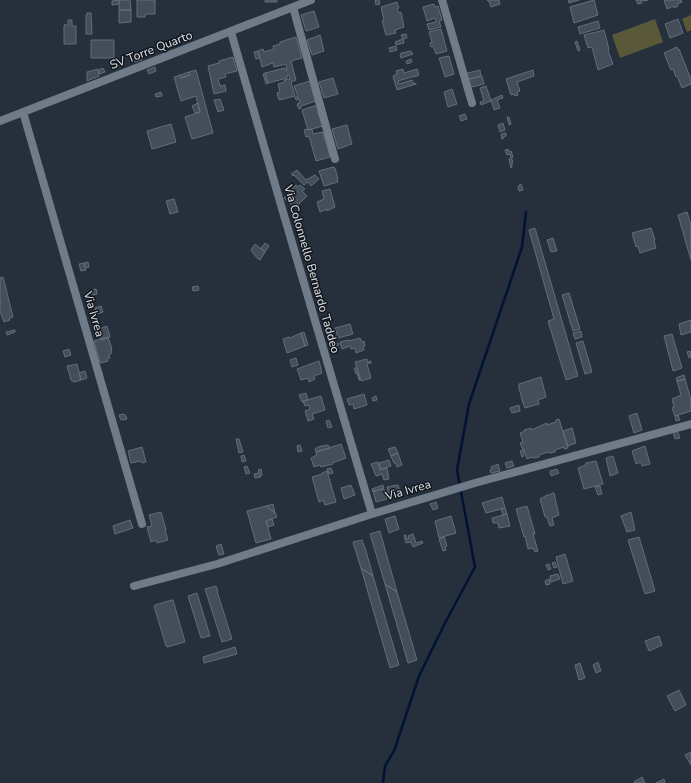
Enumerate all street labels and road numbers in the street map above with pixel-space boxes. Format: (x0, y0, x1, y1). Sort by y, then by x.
street label: SV Torre Quarto (107, 27, 195, 73)
street label: Via Colonnello Bernardo Taddeo (280, 182, 344, 355)
street label: Via Ivrea (80, 288, 108, 339)
street label: Via Ivrea (382, 476, 433, 504)

